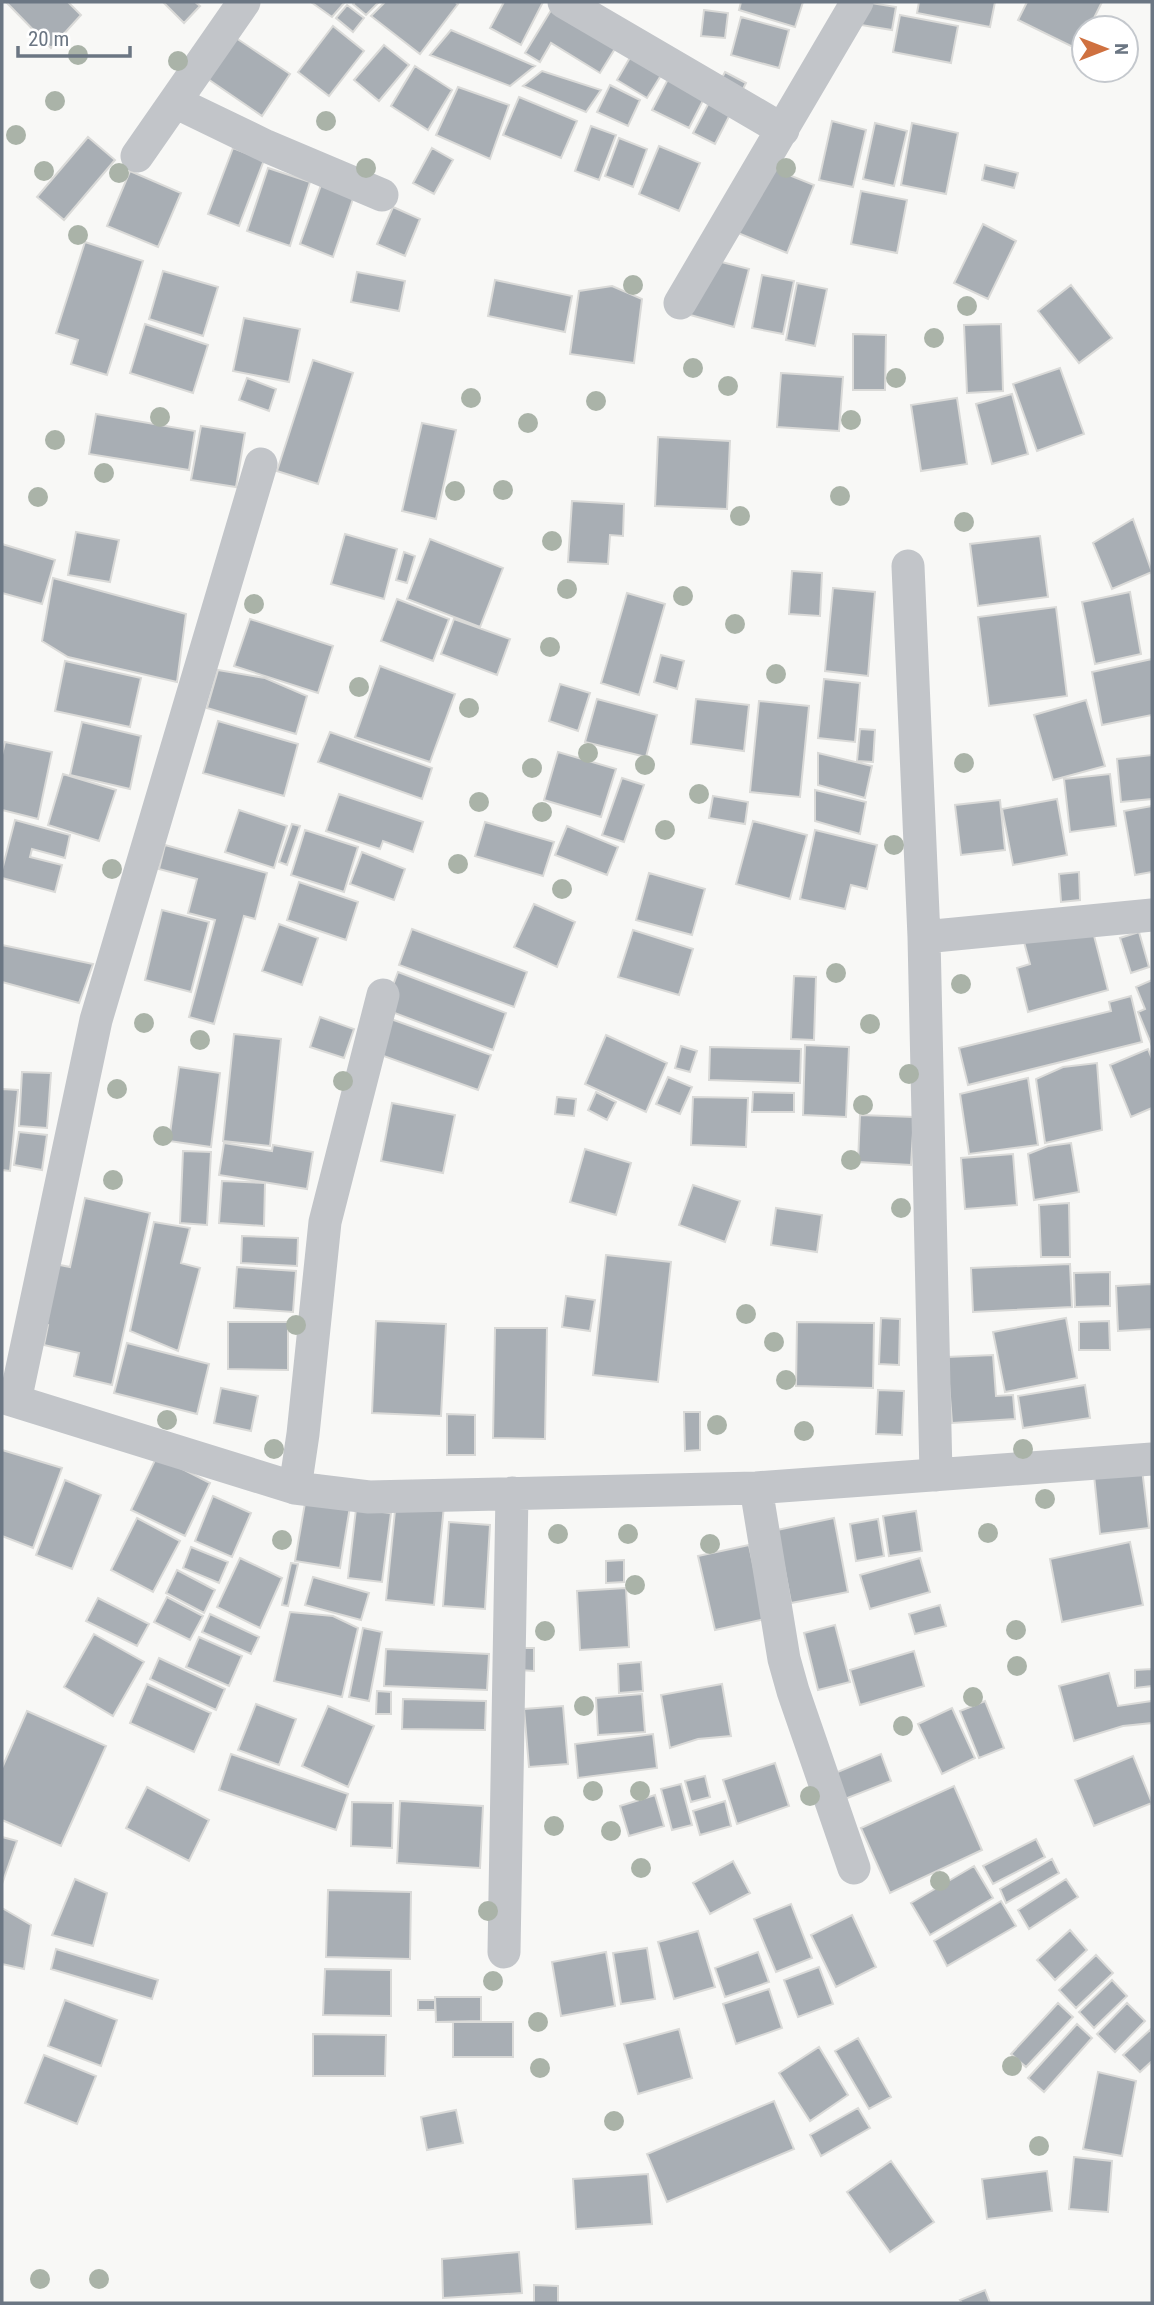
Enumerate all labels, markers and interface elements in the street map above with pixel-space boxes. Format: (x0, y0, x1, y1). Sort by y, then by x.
scale bar (18, 14, 130, 58)
north arrow (1070, 14, 1140, 84)
text: 20 m (28, 27, 69, 51)
text: N (1110, 43, 1133, 55)

